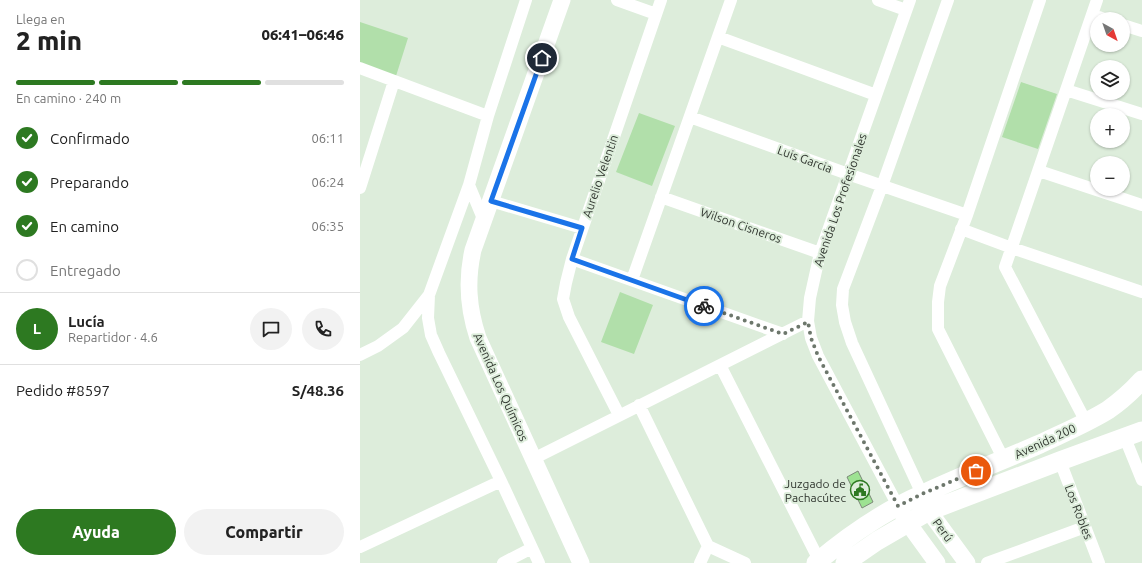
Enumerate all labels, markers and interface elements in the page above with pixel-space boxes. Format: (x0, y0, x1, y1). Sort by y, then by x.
text: Llega en (16, 12, 65, 26)
north arrow (1090, 12, 1130, 52)
map controls (1090, 12, 1130, 196)
text: 2 min (16, 26, 82, 55)
text: 06:41–06:46 (261, 26, 344, 43)
pin (525, 41, 559, 75)
icon: home (531, 47, 553, 69)
button: layers (1090, 60, 1130, 100)
text: En camino · 240 m (16, 91, 121, 105)
button: + (1090, 108, 1130, 148)
icon: check (16, 127, 38, 149)
text: Confirmado (50, 130, 130, 147)
text: 06:11 (311, 131, 344, 145)
street label: Avenida Los Profesionales (811, 132, 869, 268)
street label: Aurelio Velentin (580, 133, 620, 219)
street label: Luis Garcia (776, 143, 834, 175)
button: − (1090, 156, 1130, 196)
icon: check (16, 171, 38, 193)
text: Preparando (50, 174, 129, 191)
text: 06:24 (311, 175, 344, 189)
street label: Wilson Cisneros (699, 205, 783, 245)
icon: check (16, 215, 38, 237)
text: En camino (50, 218, 119, 235)
text: 06:35 (311, 219, 344, 233)
text: Entregado (50, 262, 121, 279)
courier (684, 286, 724, 326)
icon: bike (693, 295, 715, 317)
button: chat (250, 308, 292, 350)
button: phone (302, 308, 344, 350)
text: Lucía (68, 313, 105, 330)
text: L (33, 320, 41, 337)
text: Repartidor · 4.6 (68, 330, 158, 344)
street label: Avenida Los Químicos (471, 331, 531, 443)
text: Pedido #8597 (16, 382, 110, 399)
text: S/48.36 (292, 382, 344, 399)
street label: Avenida 200 (1012, 421, 1078, 461)
pin (959, 454, 993, 488)
icon: bag (965, 460, 987, 482)
place label: Juzgado de Pachacútec (784, 477, 846, 504)
public building icon: Juzgado de Pachacútec (849, 479, 871, 501)
street label: Los Robles (1063, 483, 1095, 541)
button: Ayuda (16, 509, 176, 555)
button: Compartir (184, 509, 344, 555)
street label: Perú (930, 516, 956, 544)

